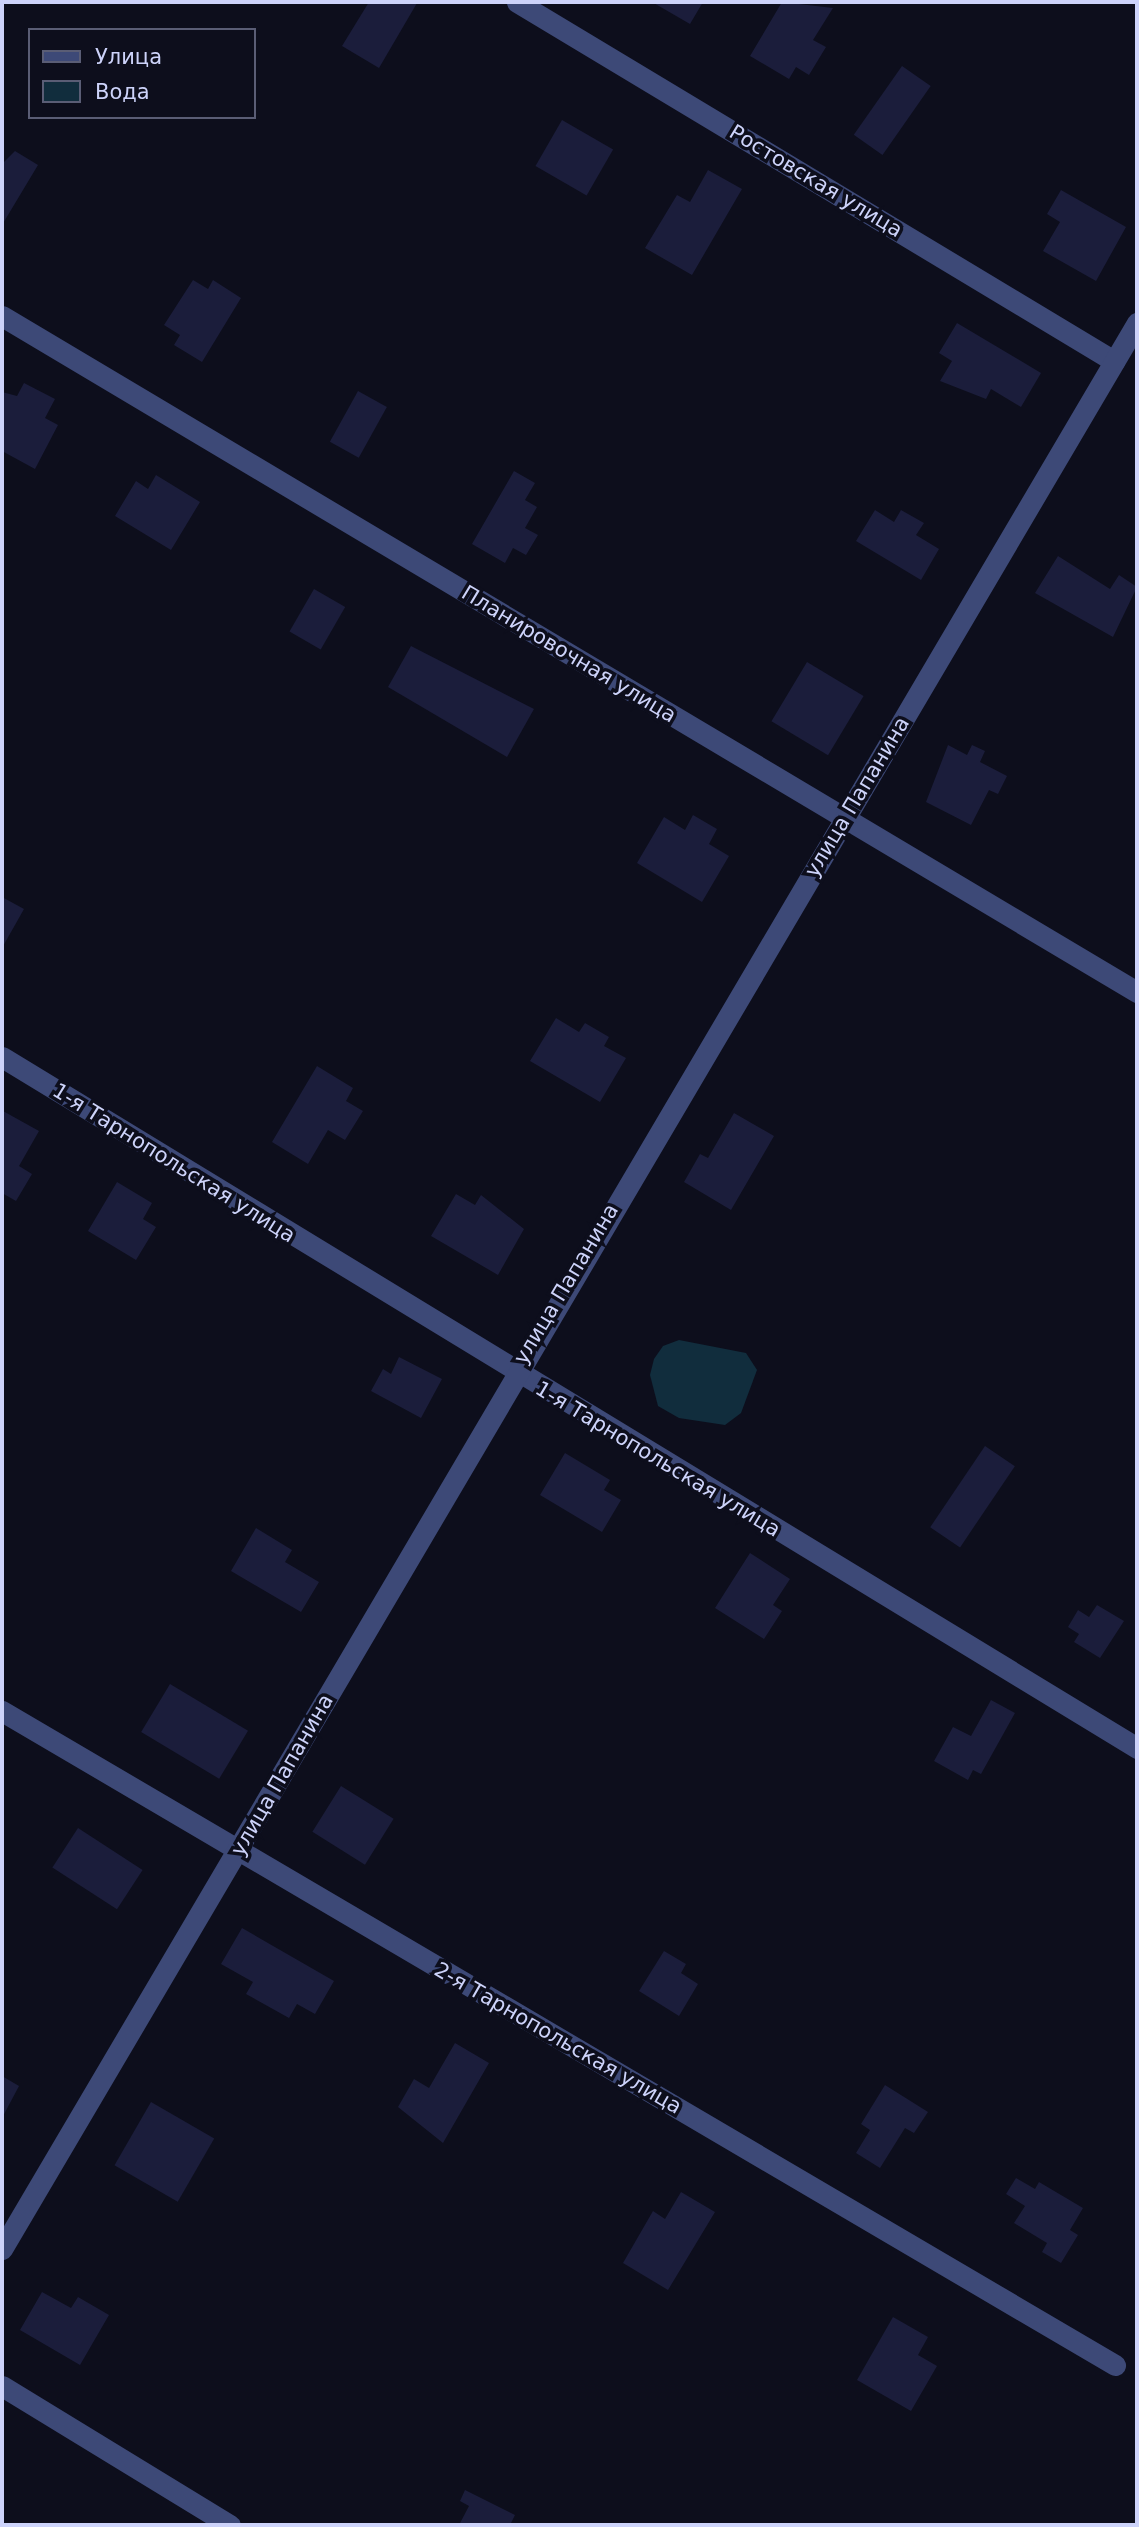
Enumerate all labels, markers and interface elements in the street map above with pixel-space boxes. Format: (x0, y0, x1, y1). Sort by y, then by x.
legend (28, 28, 256, 119)
text: Улица (95, 45, 162, 69)
text: Вода (95, 80, 150, 104)
street label: Ростовская улица (725, 119, 907, 243)
street label: Планировочная улица (457, 580, 681, 728)
street label: улица Папанина (799, 712, 915, 882)
street label: 1-я Тарнопольская улица (48, 1078, 300, 1248)
street label: улица Папанина (508, 1199, 624, 1369)
street label: 1-я Тарнопольская улица (531, 1376, 785, 1542)
street label: улица Папанина (225, 1690, 339, 1860)
street label: 2-я Тарнопольская улица (430, 1957, 686, 2119)

